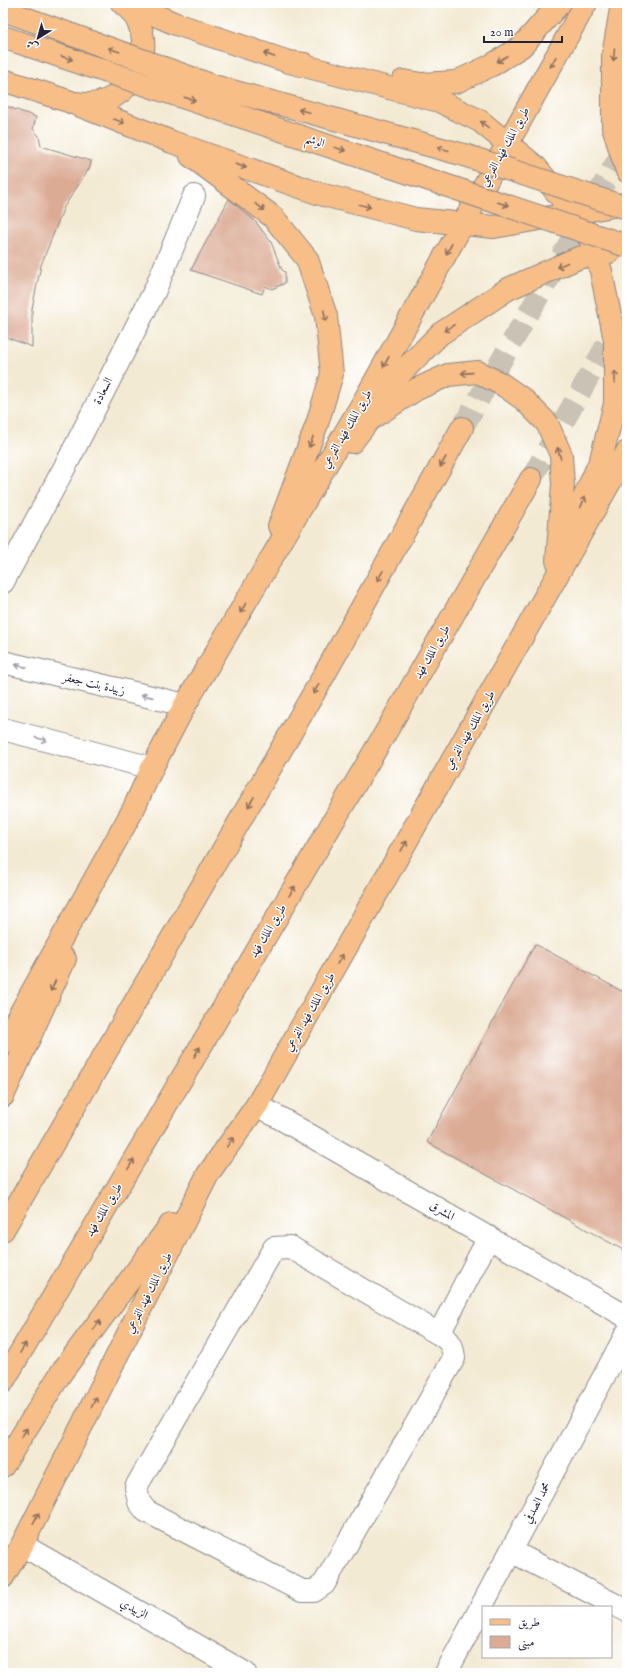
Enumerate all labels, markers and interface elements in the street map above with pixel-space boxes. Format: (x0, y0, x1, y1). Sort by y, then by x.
north arrow (18, 18, 58, 58)
scale bar (484, 18, 562, 44)
text: 20 m (490, 25, 513, 40)
text: ش (24, 36, 41, 54)
one-way arrow (108, 46, 120, 54)
one-way arrow (610, 48, 617, 61)
one-way arrow (263, 51, 276, 58)
one-way arrow (60, 55, 73, 62)
one-way arrow (496, 55, 508, 63)
one-way arrow (549, 55, 556, 67)
one-way arrow (183, 96, 196, 103)
street label: طريق الملك فهد الفرعي (477, 104, 535, 190)
one-way arrow (298, 107, 311, 114)
one-way arrow (112, 118, 124, 126)
one-way arrow (479, 120, 490, 129)
street label: الوشم (302, 131, 327, 155)
one-way arrow (437, 145, 450, 152)
one-way arrow (333, 146, 346, 153)
one-way arrow (234, 163, 246, 171)
one-way arrow (496, 200, 508, 208)
one-way arrow (358, 202, 371, 210)
one-way arrow (254, 203, 265, 211)
one-way arrow (444, 242, 452, 254)
one-way arrow (557, 262, 569, 269)
one-way arrow (321, 309, 329, 322)
one-way arrow (444, 324, 455, 332)
one-way arrow (381, 356, 389, 368)
one-way arrow (461, 370, 474, 377)
one-way arrow (611, 371, 619, 384)
street label: السعادة (90, 375, 116, 407)
street label: طريق الملك فهد الفرعي (318, 387, 378, 472)
one-way arrow (306, 435, 314, 447)
one-way arrow (555, 447, 562, 460)
one-way arrow (438, 456, 446, 468)
one-way arrow (580, 496, 587, 508)
one-way arrow (375, 570, 383, 582)
one-way arrow (238, 601, 246, 613)
street label: طريق الملك فهد (410, 622, 454, 682)
one-way arrow (15, 662, 28, 669)
street label: زبيدة بنت جعفر (60, 669, 127, 698)
one-way arrow (312, 683, 320, 695)
street label: طريق الملك فهد الفرعي (441, 688, 501, 773)
one-way arrow (141, 692, 154, 700)
one-way arrow (34, 736, 47, 743)
one-way arrow (246, 796, 254, 808)
one-way arrow (401, 840, 408, 852)
one-way arrow (288, 885, 296, 897)
street label: طريق الملك فهد (246, 901, 290, 961)
one-way arrow (336, 953, 344, 965)
street label: طريق الملك فهد الفرعي (281, 970, 341, 1055)
one-way arrow (49, 980, 56, 992)
one-way arrow (194, 1046, 202, 1058)
one-way arrow (226, 1137, 234, 1148)
one-way arrow (128, 1158, 136, 1170)
street label: طريق الملك فهد (82, 1180, 126, 1240)
street label: المشرق (427, 1198, 457, 1224)
street label: طريق الملك فهد الفرعي (122, 1250, 178, 1337)
one-way arrow (93, 1320, 101, 1331)
one-way arrow (19, 1342, 27, 1354)
one-way arrow (91, 1396, 98, 1408)
one-way arrow (20, 1428, 28, 1439)
street label: محمد الصدفي (520, 1480, 556, 1527)
one-way arrow (32, 1513, 40, 1525)
street label: الزبيدي (116, 1595, 151, 1625)
legend (482, 1606, 612, 1658)
text: طريق (518, 1615, 540, 1630)
text: مبنى (518, 1635, 534, 1651)

